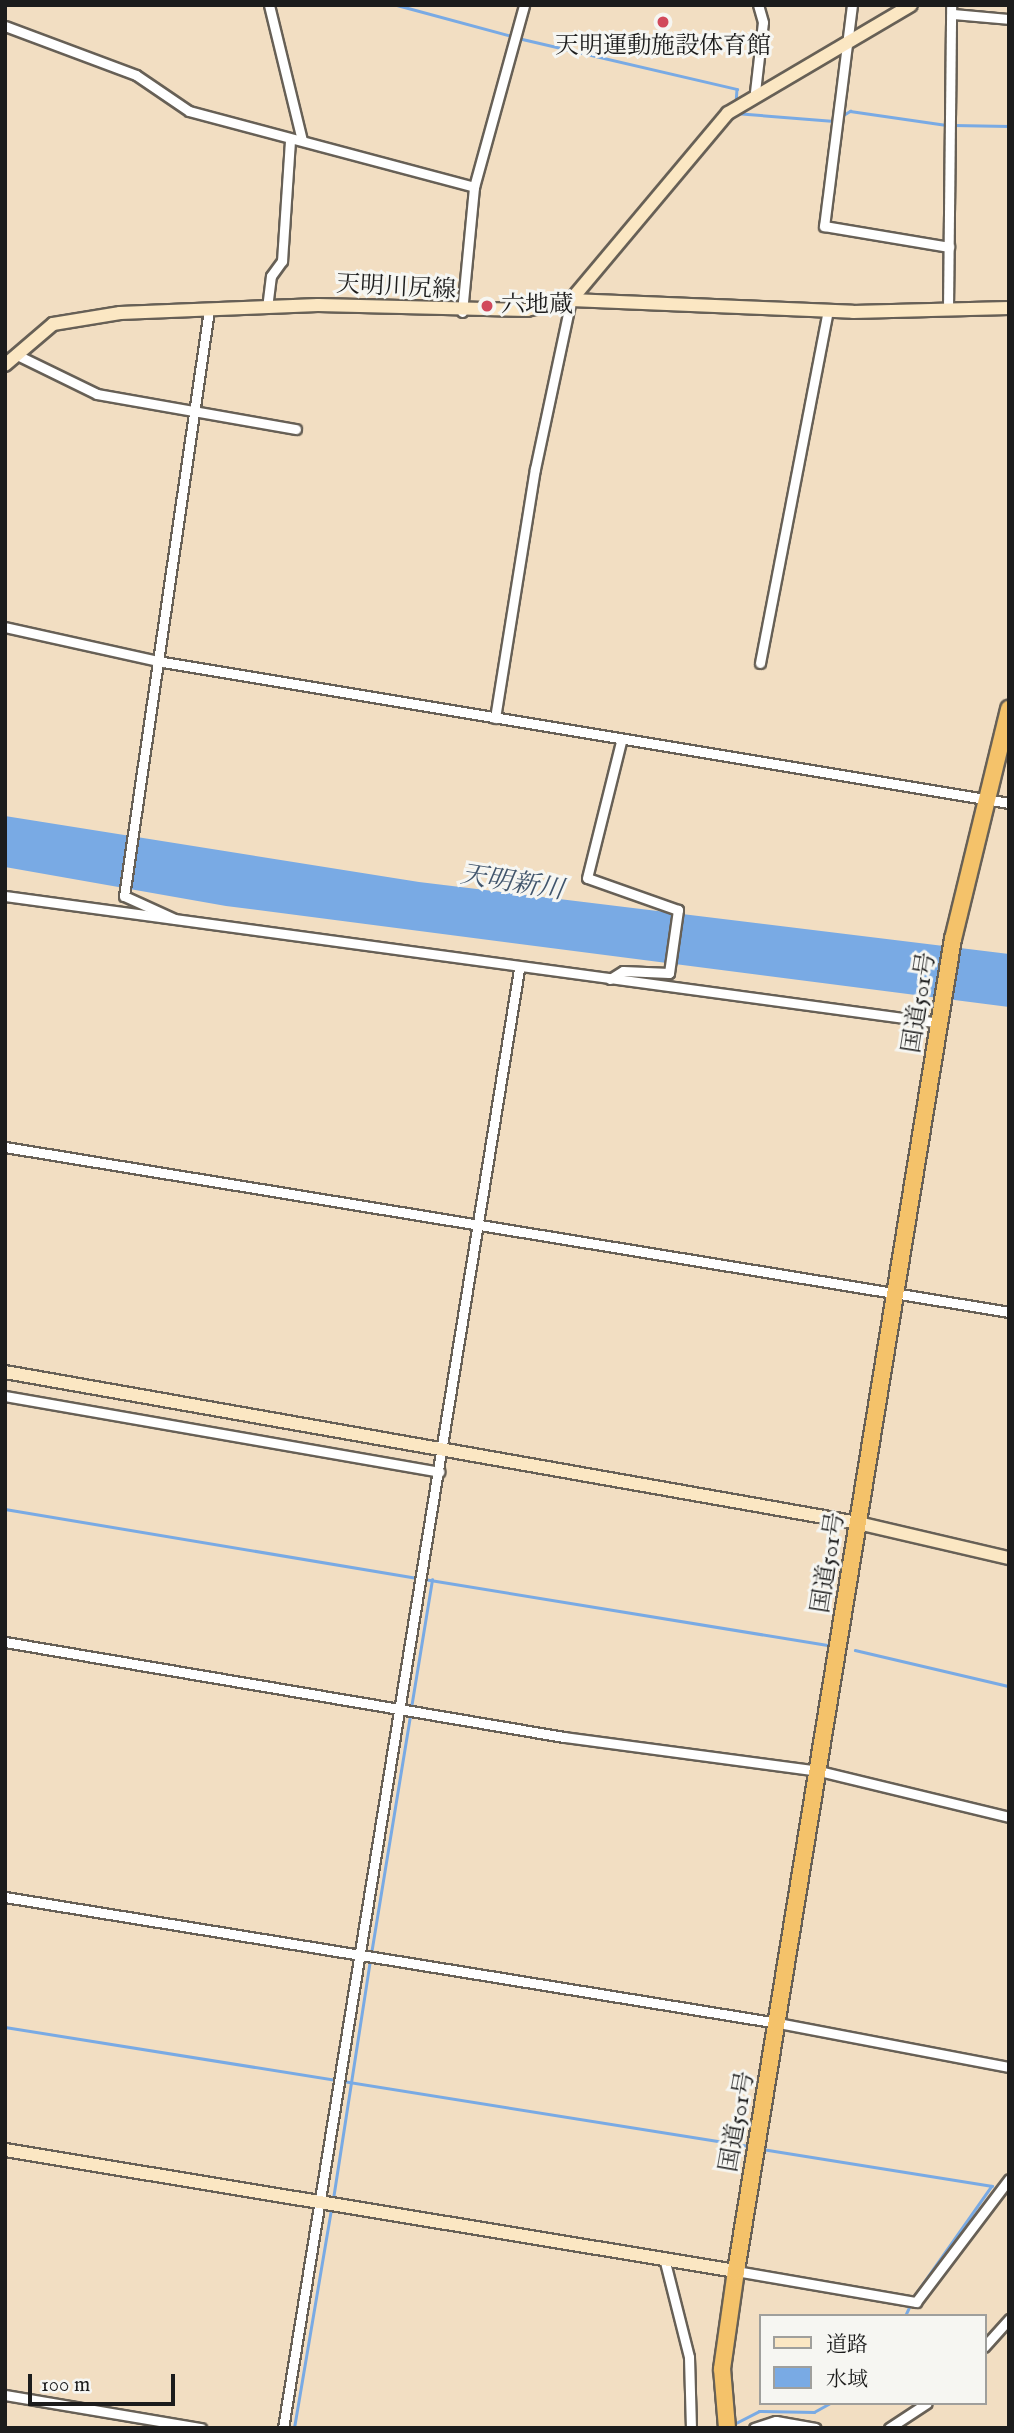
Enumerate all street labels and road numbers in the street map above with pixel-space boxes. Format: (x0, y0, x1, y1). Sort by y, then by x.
street label: 天明川尻線 (335, 270, 457, 306)
street label: 国道501号 (898, 951, 942, 1055)
street label: 国道501号 (807, 1511, 851, 1615)
street label: 国道501号 (715, 2070, 761, 2174)

